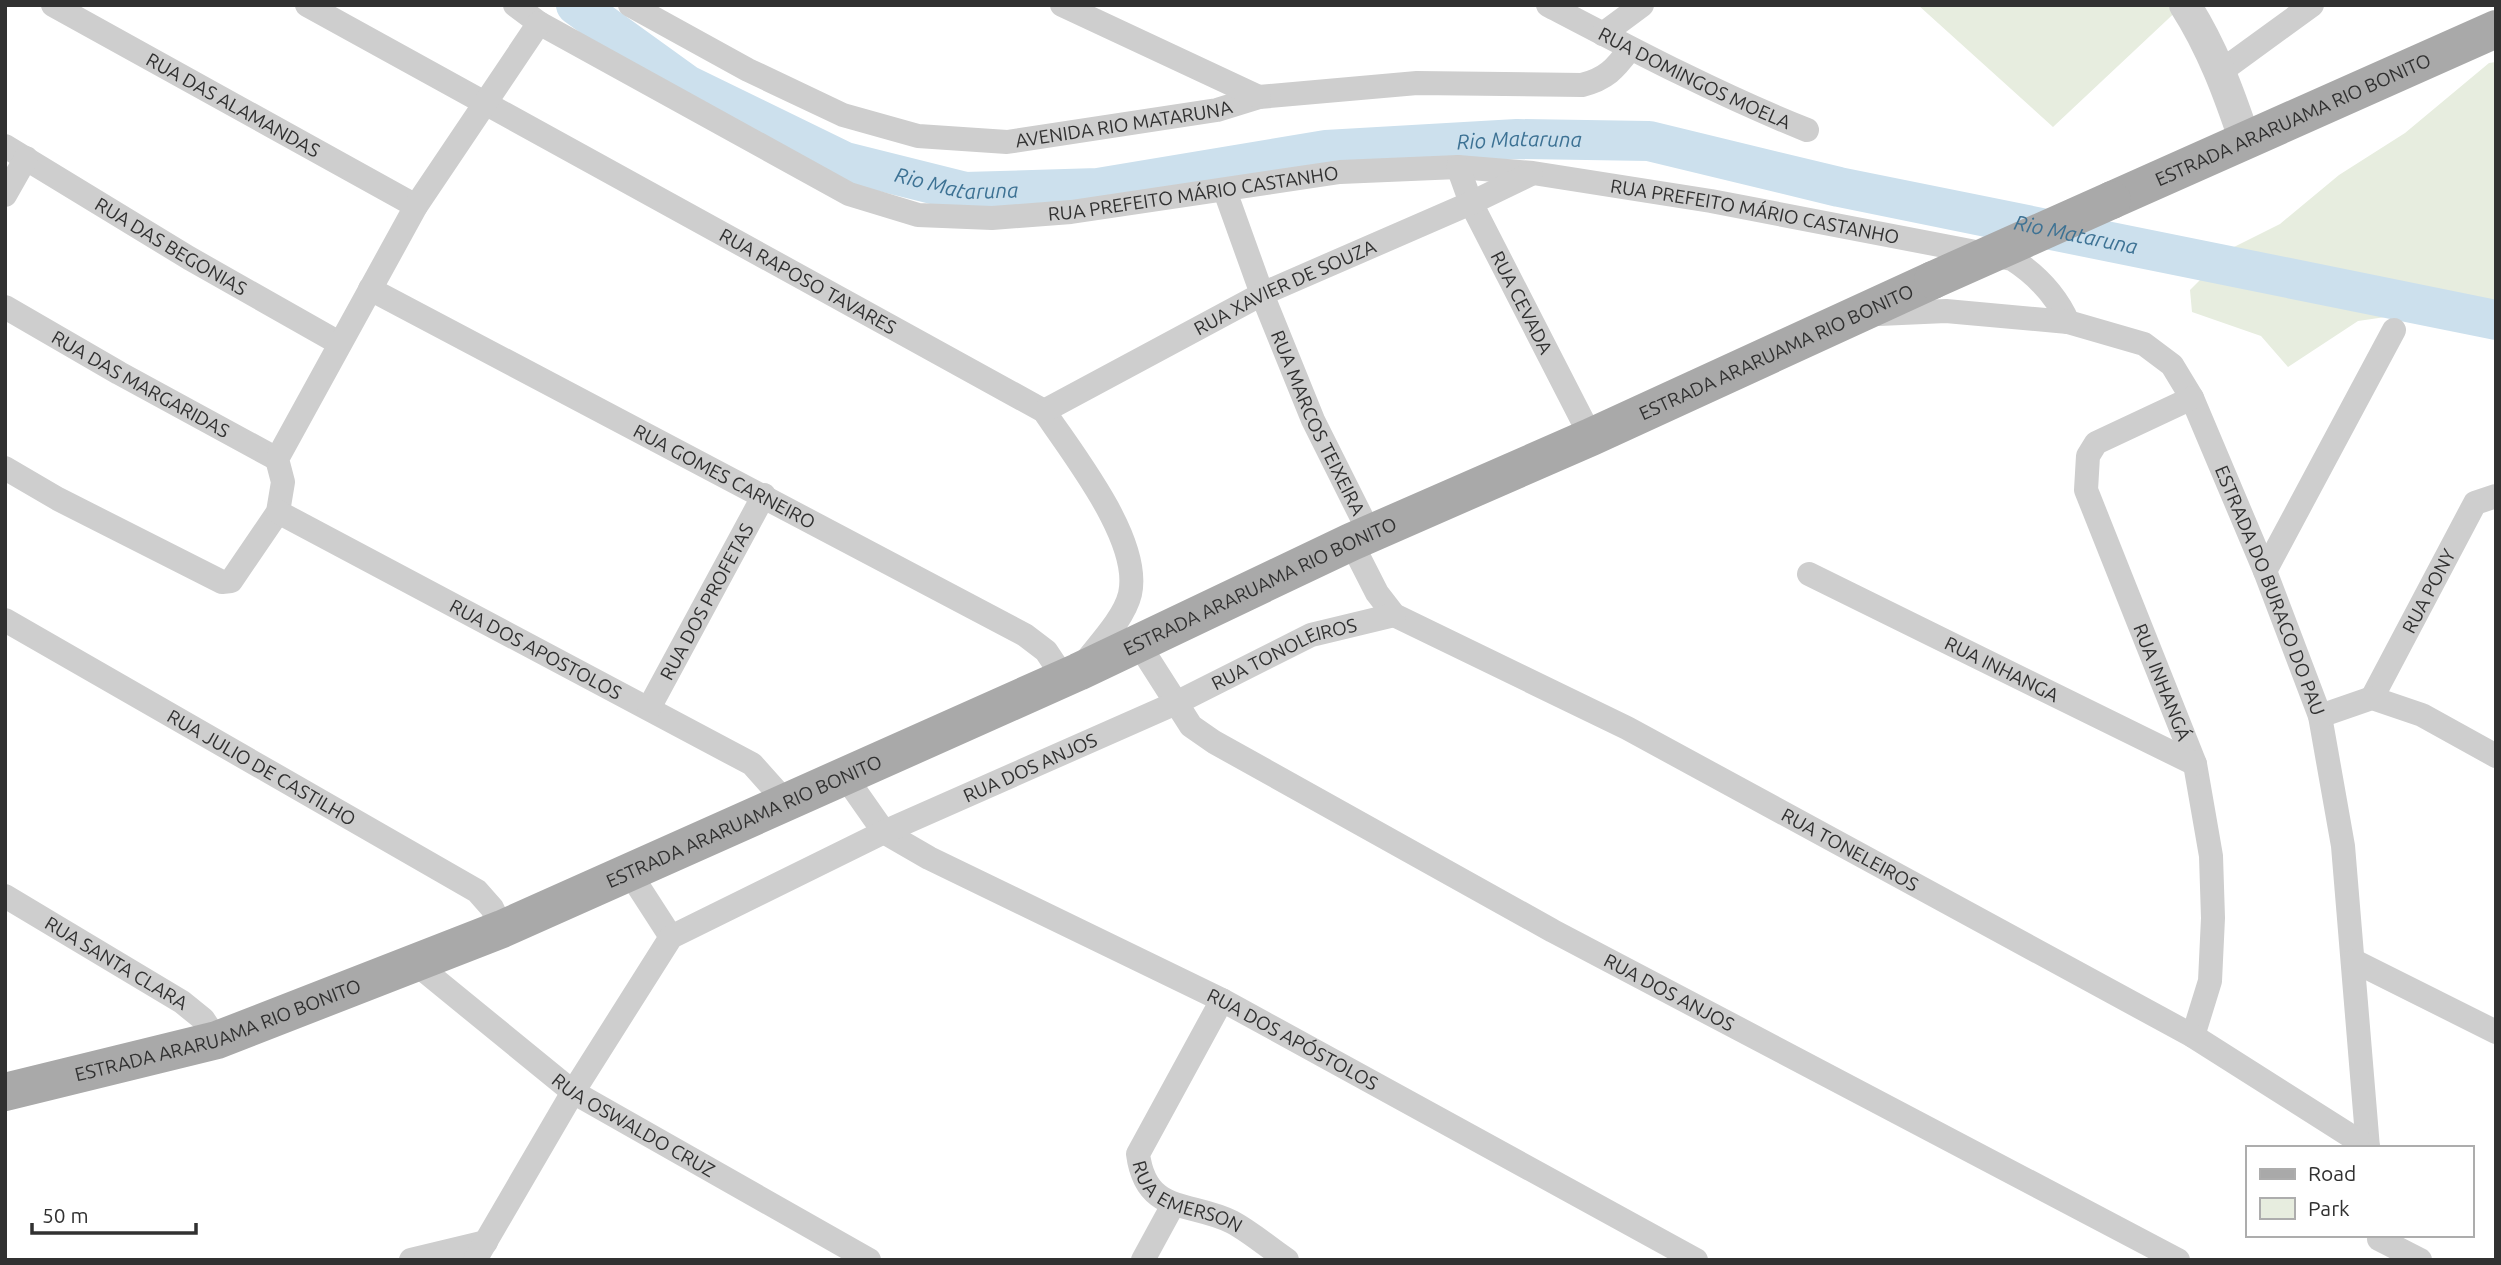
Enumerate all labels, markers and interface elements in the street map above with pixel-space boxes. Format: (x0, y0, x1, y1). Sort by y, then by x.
street label: RUA DOMINGOS MOELA (1595, 22, 1795, 133)
street label: RUA DAS ALAMANDAS (143, 48, 324, 162)
street label: ESTRADA ARARUAMA RIO BONITO (2152, 48, 2434, 190)
street label: AVENIDA RIO MATARUNA (1014, 95, 1235, 152)
water label: Rio Mataruna (1456, 126, 1582, 153)
street label: RUA PREFEITO MÁRIO CASTANHO (1047, 161, 1340, 225)
water label: Rio Mataruna (893, 162, 1019, 203)
street label: RUA PREFEITO MÁRIO CASTANHO (1609, 174, 1901, 248)
street label: RUA DAS BEGONIAS (91, 193, 251, 300)
water label: Rio Mataruna (2012, 210, 2140, 258)
street label: RUA RAPOSO TAVARES (716, 224, 900, 338)
street label: RUA XAVIER DE SOUZA (1190, 235, 1380, 339)
street label: RUA CEVADA (1486, 247, 1558, 358)
street label: ESTRADA ARARUAMA RIO BONITO (1636, 280, 1917, 424)
street label: RUA DAS MARGARIDAS (48, 326, 233, 442)
street label: RUA MARCOS TEIXEIRA (1267, 327, 1370, 519)
street label: RUA GOMES CARNEIRO (630, 419, 819, 533)
street label: ESTRADA DO BURACO DO PAU (2211, 462, 2330, 718)
street label: ESTRADA ARARUAMA RIO BONITO (1120, 512, 1400, 660)
street label: RUA DOS PROFETAS (655, 519, 758, 684)
street label: RUA PONY (2397, 545, 2460, 637)
street label: RUA DOS APOSTOLOS (446, 594, 625, 704)
street label: RUA TONOLEIROS (1208, 613, 1359, 694)
street label: RUA INHANGÁ (2129, 620, 2196, 744)
street label: RUA INHANGA (1941, 632, 2063, 707)
street label: RUA JULIO DE CASTILHO (164, 705, 360, 830)
street label: RUA DOS ANJOS (960, 728, 1100, 807)
street label: ESTRADA ARARUAMA RIO BONITO (603, 750, 885, 892)
street label: RUA TONELEIROS (1778, 803, 1922, 896)
street label: RUA SANTA CLARA (41, 912, 192, 1014)
street label: RUA DOS ANJOS (1600, 949, 1738, 1035)
street label: ESTRADA ARARUAMA RIO BONITO (73, 974, 364, 1085)
street label: RUA DOS APÓSTOLOS (1204, 984, 1382, 1094)
street label: RUA OSWALDO CRUZ (548, 1069, 719, 1182)
legend (2246, 1146, 2473, 1237)
street label: RUA EMERSON (1128, 1158, 1246, 1237)
text: Road (2308, 1161, 2356, 1185)
scale bar (32, 1192, 196, 1236)
text: Park (2308, 1196, 2350, 1220)
text: 50 m (42, 1203, 89, 1227)

